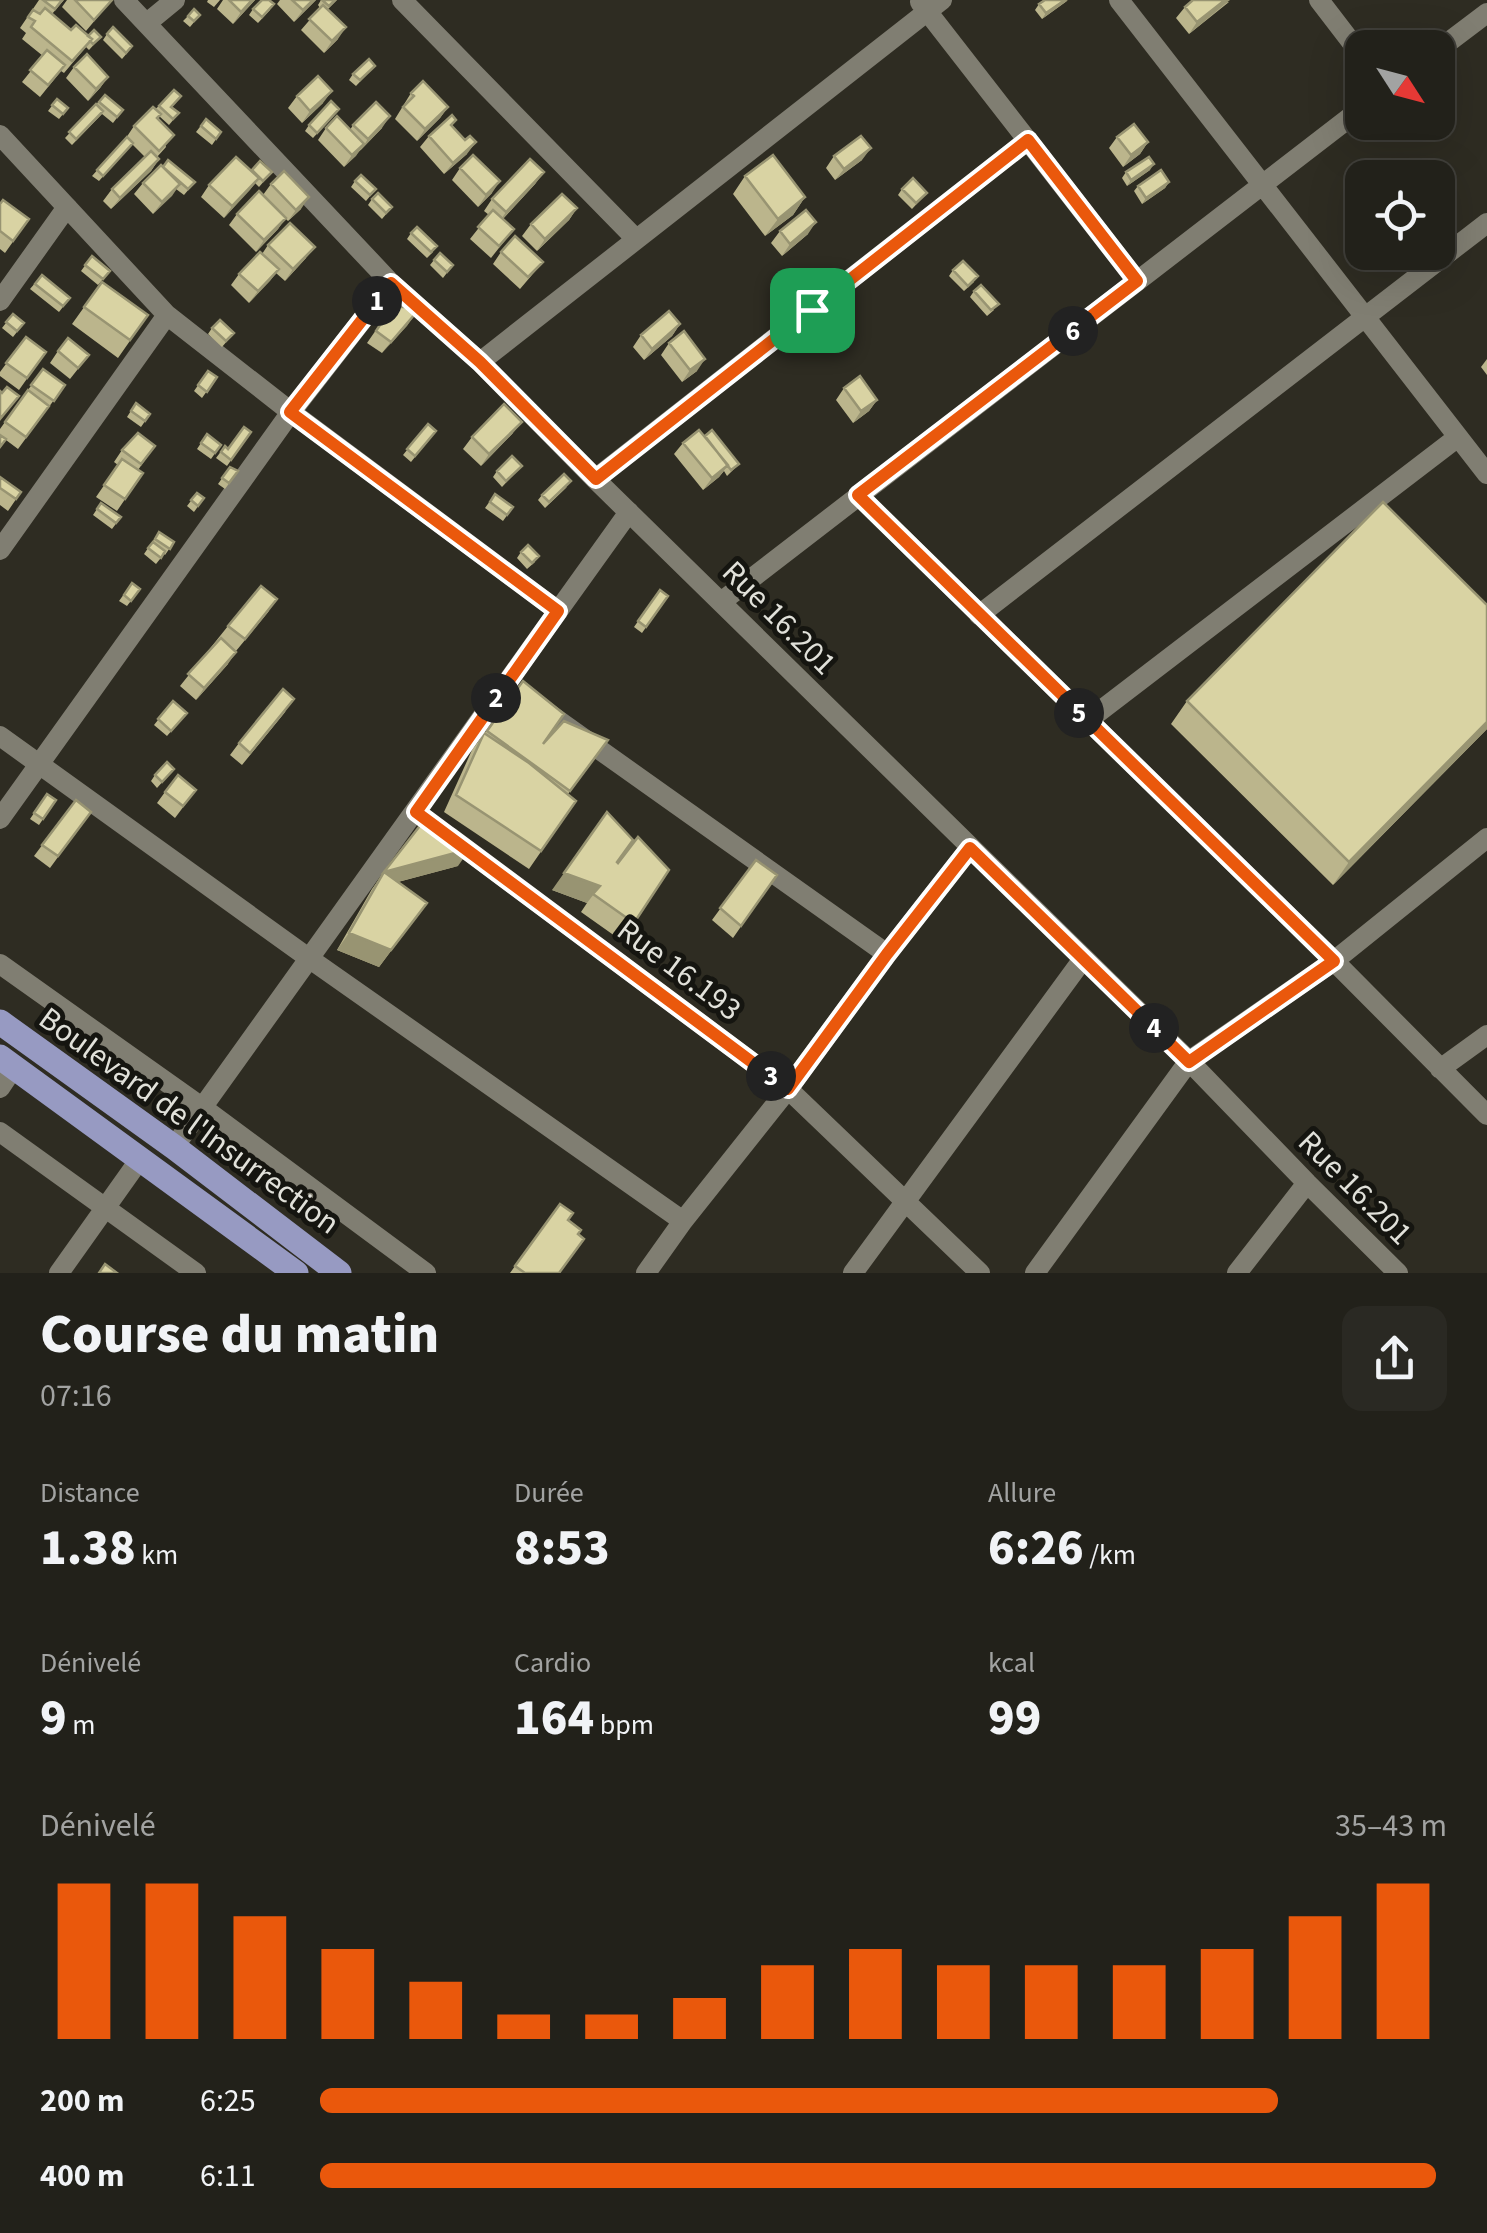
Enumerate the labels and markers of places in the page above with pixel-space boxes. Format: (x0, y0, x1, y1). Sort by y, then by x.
pin (770, 268, 855, 353)
pin: 1 (352, 276, 402, 326)
pin: 6 (1048, 306, 1098, 356)
pin: 2 (471, 673, 521, 723)
pin: 5 (1054, 688, 1104, 738)
pin: 4 (1129, 1003, 1179, 1053)
pin: 3 (746, 1051, 796, 1101)

